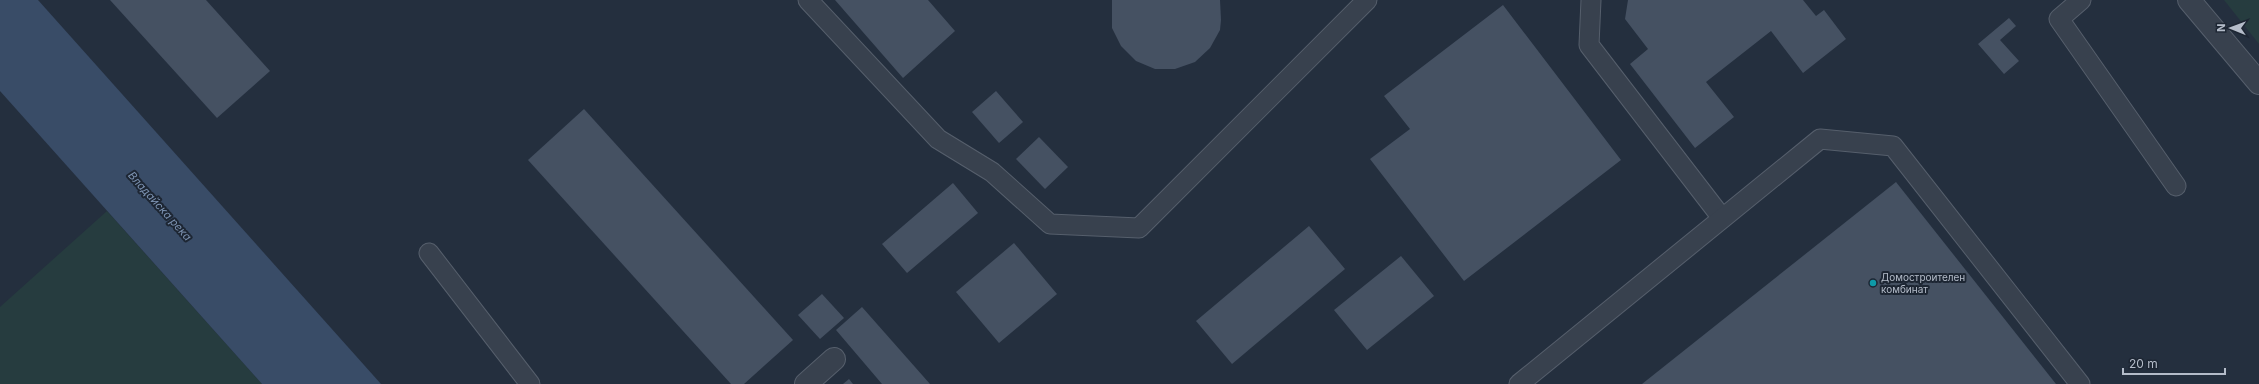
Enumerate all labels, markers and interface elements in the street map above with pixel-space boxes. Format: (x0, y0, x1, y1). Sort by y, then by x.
north arrow (2211, 8, 2251, 48)
text: N (2214, 24, 2228, 32)
water label: Владайска река (125, 168, 195, 244)
place label: Домостроителен комбинат (1881, 271, 1965, 295)
marker: Домостроителен комбинат (1868, 278, 1878, 288)
scale bar (2123, 350, 2225, 376)
text: 20 m (2129, 356, 2158, 371)

